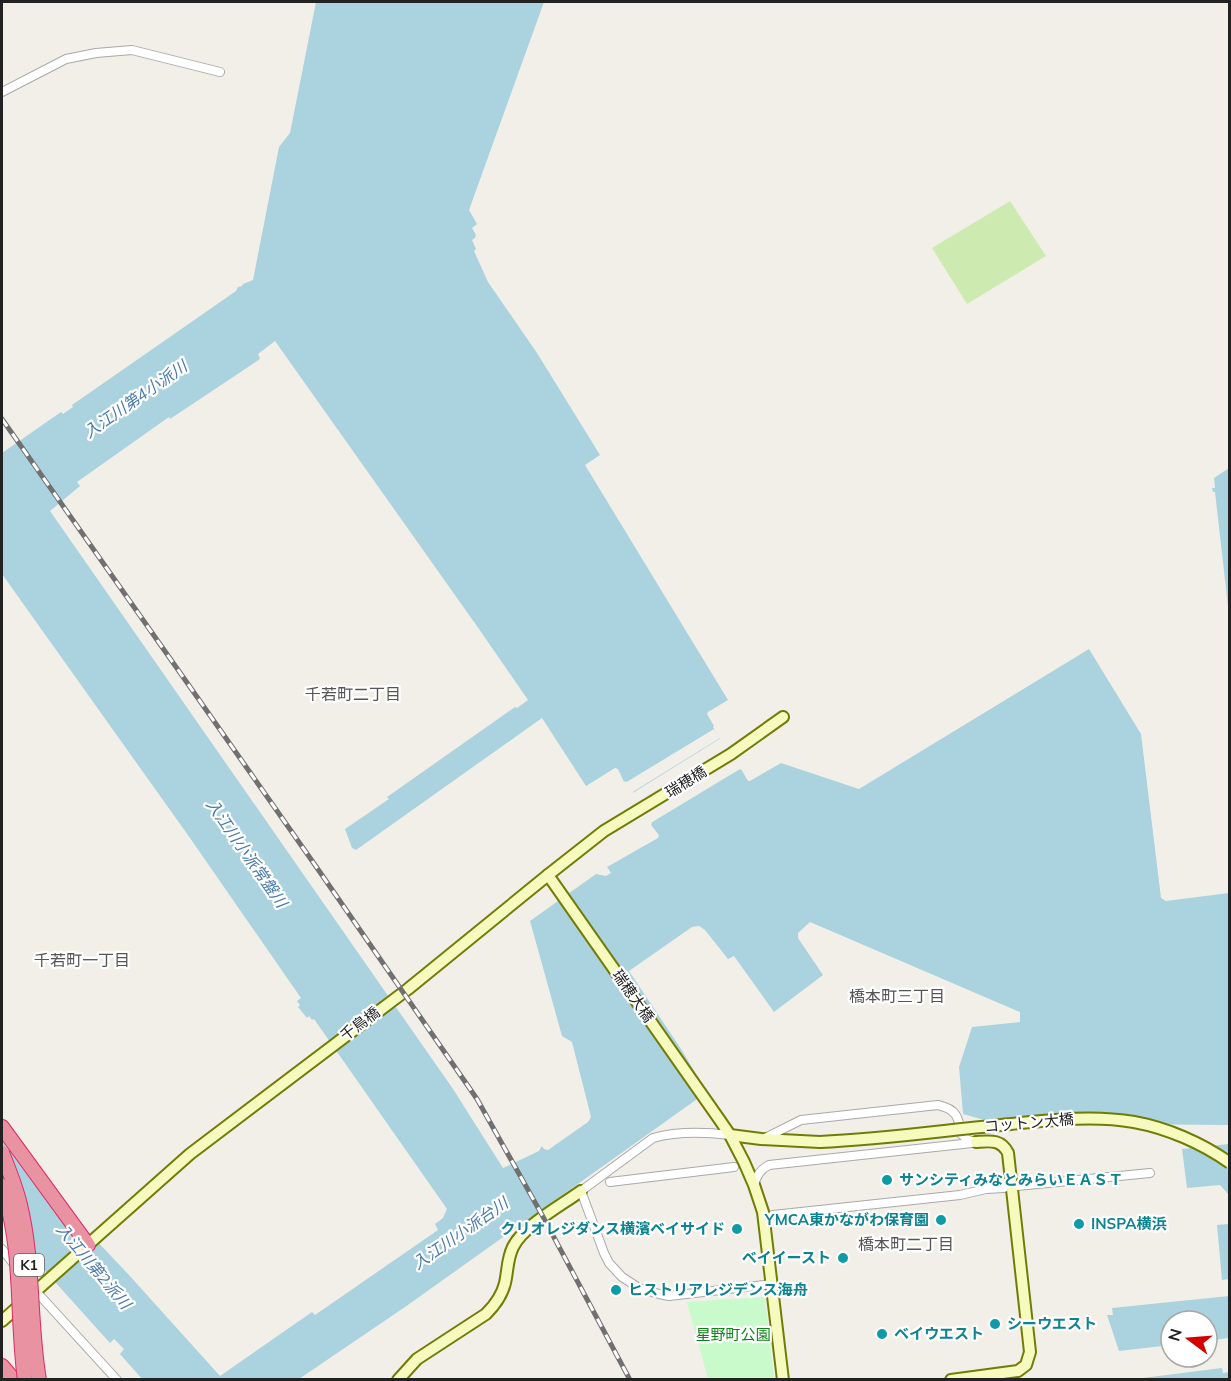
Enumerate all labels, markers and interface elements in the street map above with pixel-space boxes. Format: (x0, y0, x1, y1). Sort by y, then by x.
water label: 入江川第4小派川 (79, 355, 192, 442)
district label: 千若町二丁目 (305, 684, 401, 704)
street label: 瑞穂橋 (662, 762, 710, 802)
water label: 入江川小派常盤川 (202, 795, 293, 913)
district label: 千若町一丁目 (34, 950, 130, 970)
street label: 瑞穂大橋 (608, 966, 658, 1026)
district label: 橋本町三丁目 (849, 986, 945, 1006)
street label: 千鳥橋 (336, 1002, 383, 1045)
street label: コットン大橋 (983, 1109, 1075, 1136)
place label: サンシティみなとみらいＥＡＳＴ (899, 1170, 1123, 1189)
marker: サンシティみなとみらいＥＡＳＴ (880, 1173, 894, 1187)
water label: 入江川小派台川 (408, 1192, 513, 1273)
place label: YMCA東かながわ保育園 (764, 1210, 929, 1229)
marker: YMCA東かながわ保育園 (934, 1213, 948, 1227)
place label: INSPA横浜 (1091, 1214, 1167, 1233)
marker: INSPA横浜 (1072, 1217, 1086, 1231)
water label: 入江川第2派川 (52, 1219, 137, 1314)
place label: クリオレジダンス横濱ベイサイド (501, 1219, 725, 1238)
marker: クリオレジダンス横濱ベイサイド (730, 1222, 744, 1236)
district label: 橋本町二丁目 (858, 1234, 954, 1254)
place label: ベイイースト (742, 1248, 831, 1267)
marker: ベイイースト (836, 1251, 850, 1265)
road number: K1 (14, 1254, 44, 1276)
place label: ヒストリアレジデンス海舟 (628, 1280, 808, 1299)
marker: ヒストリアレジデンス海舟 (609, 1283, 623, 1297)
north arrow (1159, 1309, 1219, 1369)
place label: シーウエスト (1007, 1314, 1097, 1333)
marker: シーウエスト (988, 1317, 1002, 1331)
place label: ベイウエスト (894, 1324, 984, 1343)
park label: 星野町公園 (695, 1325, 771, 1344)
text: N (1163, 1326, 1186, 1343)
marker: ベイウエスト (875, 1327, 889, 1341)

